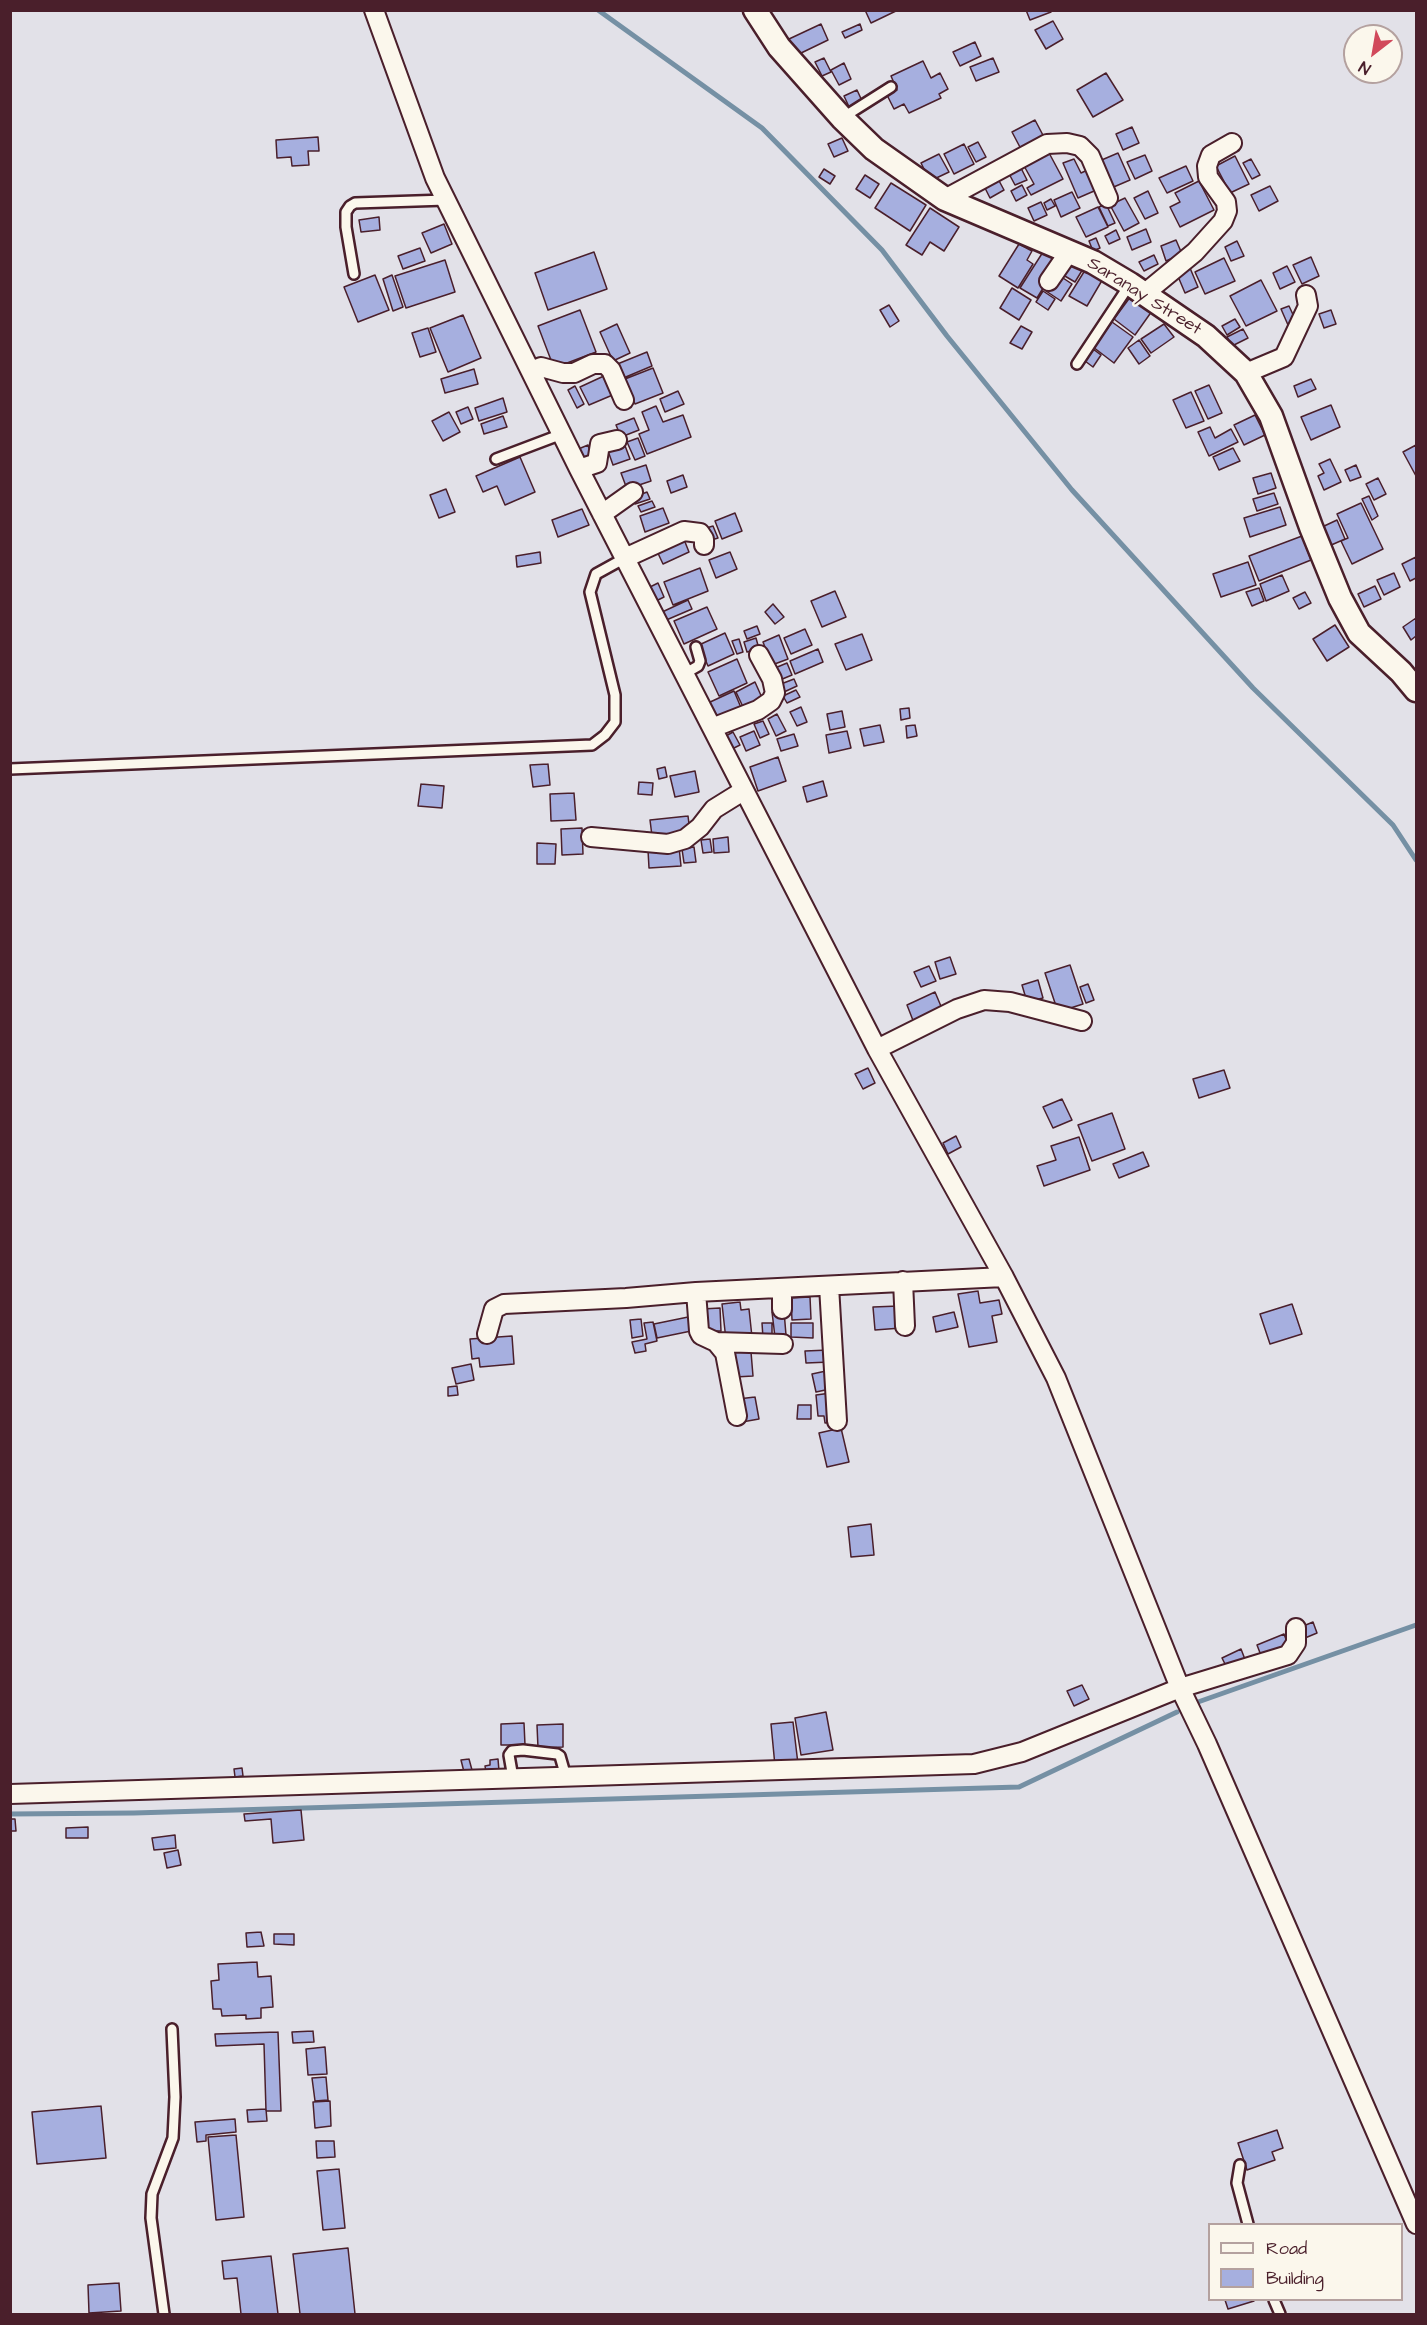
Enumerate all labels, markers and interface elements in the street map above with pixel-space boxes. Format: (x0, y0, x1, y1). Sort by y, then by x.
north arrow (1343, 24, 1403, 84)
text: N (1355, 56, 1375, 80)
street label: Saranay Street (1083, 253, 1205, 341)
legend (1208, 2223, 1403, 2301)
text: Road (1266, 2236, 1307, 2261)
text: Building (1266, 2266, 1324, 2291)

